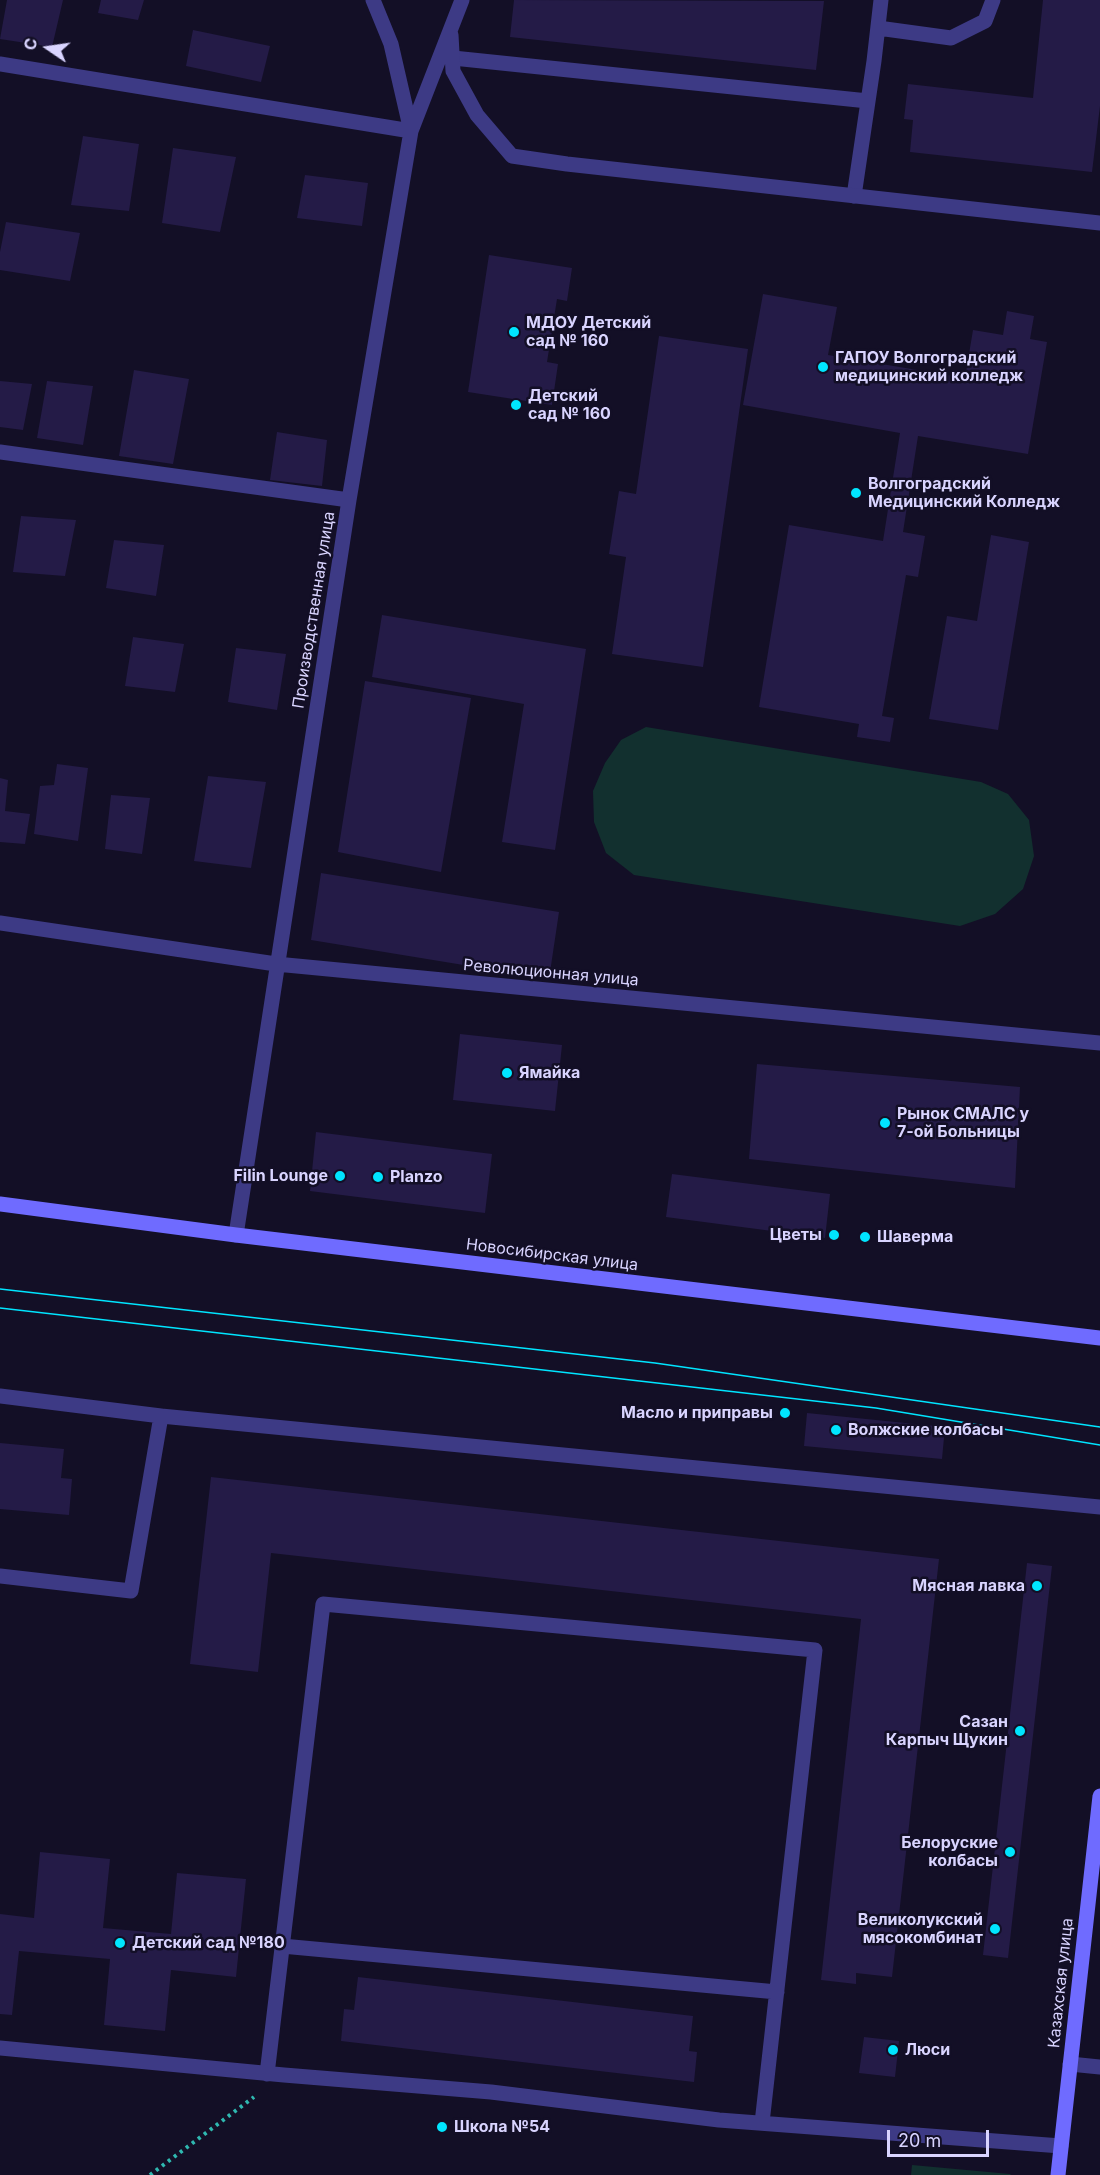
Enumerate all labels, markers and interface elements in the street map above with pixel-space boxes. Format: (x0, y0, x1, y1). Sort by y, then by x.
north arrow (18, 18, 78, 78)
text: С (19, 36, 42, 52)
place label: МДОУ Детский сад № 160 (526, 313, 651, 351)
marker: МДОУ Детский сад № 160 (507, 325, 521, 339)
place label: ГАПОУ Волгоградский медицинский колледж (835, 348, 1023, 386)
marker: ГАПОУ Волгоградский медицинский колледж (816, 360, 830, 374)
place label: Детский сад № 160 (528, 386, 611, 424)
marker: Детский сад № 160 (509, 398, 523, 412)
place label: Волгоградский Медицинский Колледж (868, 474, 1060, 512)
marker: Волгоградский Медицинский Колледж (849, 486, 863, 500)
street label: Производственная улица (289, 510, 339, 710)
street label: Революционная улица (462, 956, 640, 990)
place label: Ямайка (519, 1063, 580, 1083)
marker: Ямайка (500, 1066, 514, 1080)
place label: Рынок СМАЛС у 7-ой Больницы (897, 1104, 1029, 1142)
marker: Рынок СМАЛС у 7-ой Больницы (878, 1116, 892, 1130)
place label: Filin Lounge (233, 1166, 328, 1186)
place label: Planzo (390, 1167, 443, 1187)
marker: Filin Lounge (333, 1169, 347, 1183)
marker: Planzo (371, 1170, 385, 1184)
place label: Цветы (770, 1225, 822, 1245)
place label: Шаверма (877, 1227, 953, 1247)
marker: Цветы (827, 1228, 841, 1242)
marker: Шаверма (858, 1230, 872, 1244)
street label: Новосибирская улица (465, 1235, 639, 1275)
place label: Масло и приправы (621, 1403, 773, 1423)
marker: Масло и приправы (778, 1406, 792, 1420)
place label: Волжские колбасы (848, 1420, 1003, 1440)
marker: Волжские колбасы (829, 1423, 843, 1437)
place label: Мясная лавка (912, 1576, 1025, 1596)
marker: Мясная лавка (1030, 1579, 1044, 1593)
place label: Сазан Карпыч Щукин (886, 1712, 1008, 1750)
marker: Сазан Карпыч Щукин (1013, 1724, 1027, 1738)
place label: Белоруские колбасы (901, 1833, 998, 1871)
marker: Белоруские колбасы (1003, 1845, 1017, 1859)
place label: Великолукский мясокомбинат (858, 1910, 983, 1948)
street label: Казахская улица (1045, 1917, 1077, 2049)
marker: Великолукский мясокомбинат (988, 1922, 1002, 1936)
place label: Детский сад №180 (132, 1933, 285, 1953)
marker: Детский сад №180 (113, 1936, 127, 1950)
place label: Люси (905, 2040, 950, 2060)
marker: Люси (886, 2043, 900, 2057)
place label: Школа №54 (454, 2117, 550, 2137)
scale bar (890, 2118, 992, 2156)
marker: Школа №54 (435, 2120, 449, 2134)
text: 20 m (898, 2130, 941, 2151)

